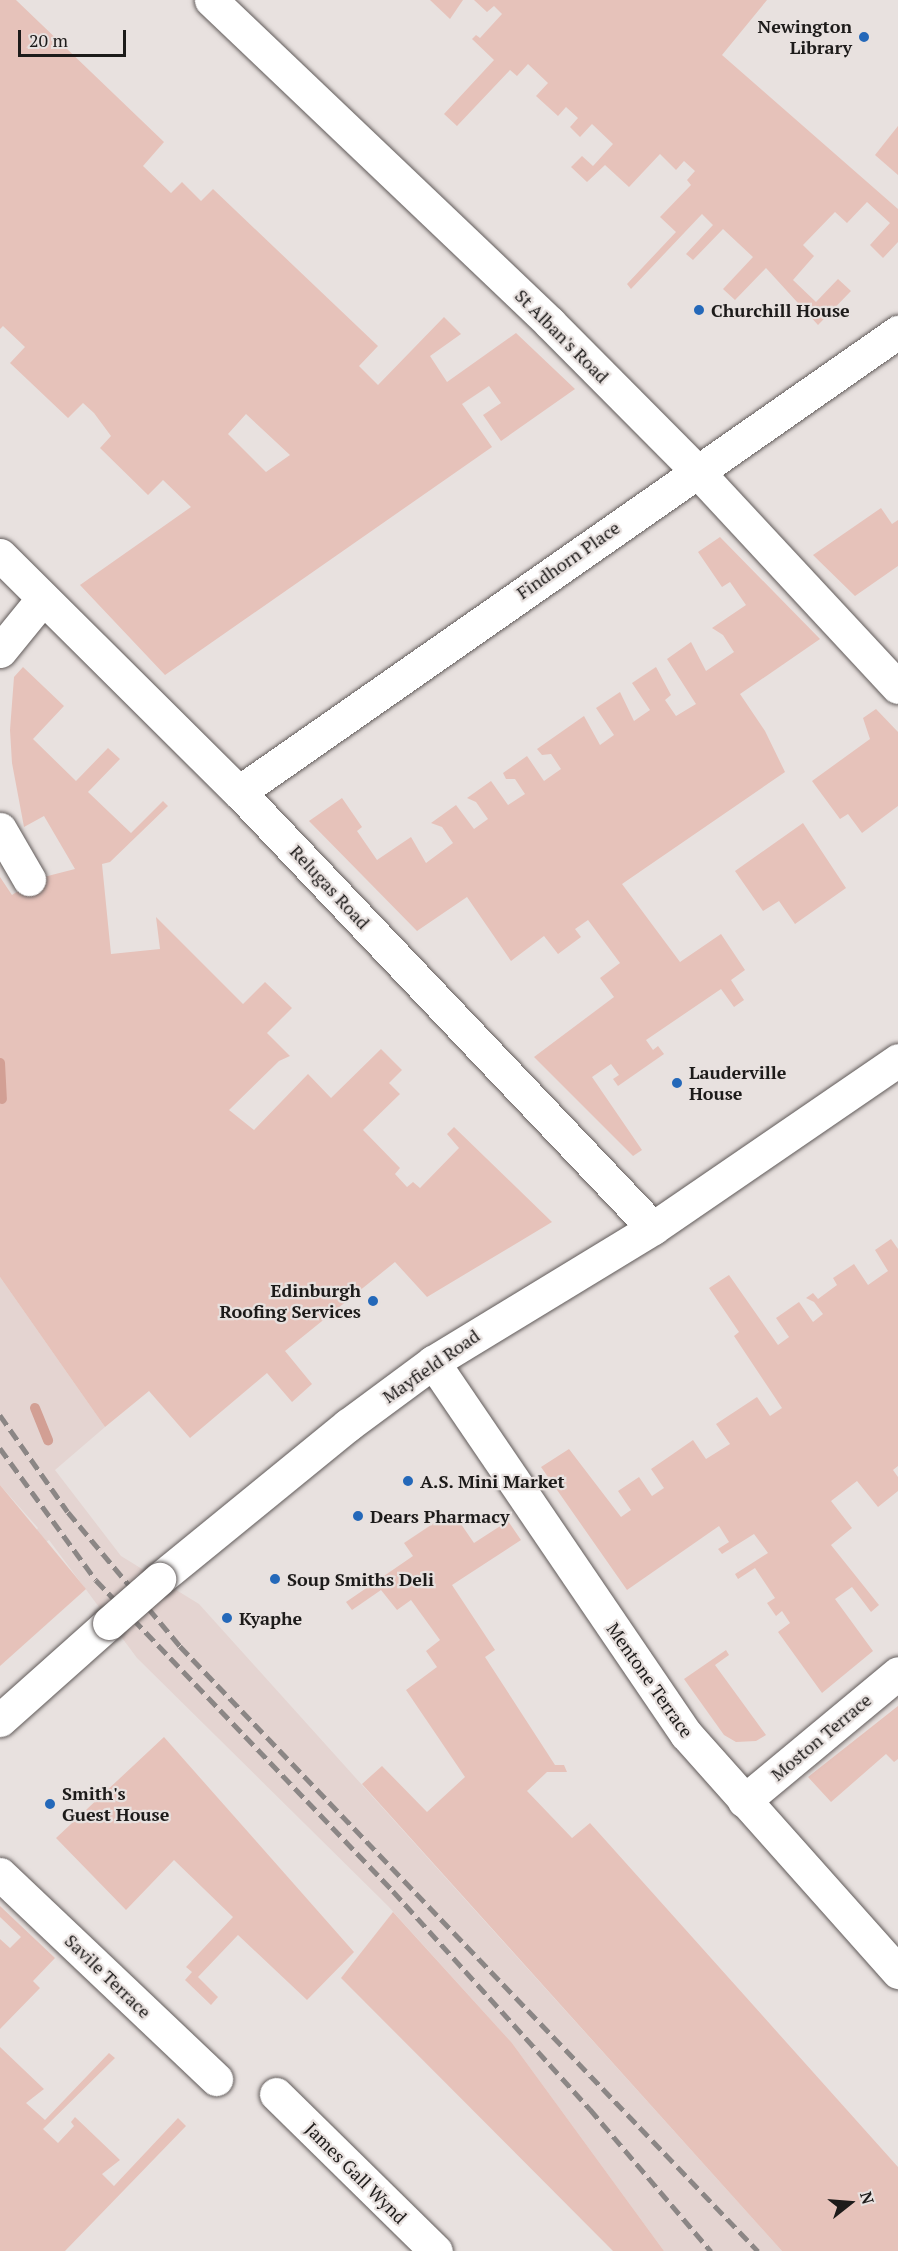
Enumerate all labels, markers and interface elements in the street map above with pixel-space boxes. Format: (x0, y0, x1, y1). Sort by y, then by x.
place label: Newington Library (758, 16, 852, 58)
scale bar (21, 18, 129, 56)
text: 20 m (29, 28, 68, 52)
marker: Newington Library (857, 30, 871, 44)
street label: St Alban's Road (511, 285, 613, 387)
place label: Churchill House (711, 299, 850, 321)
marker: Churchill House (692, 303, 706, 317)
street label: Findhorn Place (512, 517, 624, 603)
street label: Relugas Road (286, 841, 374, 933)
place label: Lauderville House (689, 1062, 786, 1104)
marker: Lauderville House (670, 1076, 684, 1090)
place label: Edinburgh Roofing Services (219, 1280, 361, 1322)
marker: Edinburgh Roofing Services (366, 1294, 380, 1308)
street label: Mayfield Road (378, 1325, 484, 1407)
place label: A.S. Mini Market (420, 1470, 565, 1492)
marker: A.S. Mini Market (401, 1474, 415, 1488)
place label: Dears Pharmacy (370, 1505, 509, 1527)
marker: Dears Pharmacy (351, 1509, 365, 1523)
place label: Soup Smiths Deli (287, 1568, 434, 1590)
marker: Soup Smiths Deli (268, 1572, 282, 1586)
place label: Kyaphe (239, 1607, 302, 1629)
marker: Kyaphe (220, 1611, 234, 1625)
street label: Mentone Terrace (602, 1618, 698, 1742)
street label: Moston Terrace (767, 1689, 875, 1785)
place label: Smith's Guest House (62, 1783, 169, 1826)
marker: Smith's Guest House (43, 1797, 57, 1811)
street label: Savile Terrace (60, 1930, 156, 2022)
street label: James Gall Wynd (301, 2118, 411, 2228)
north arrow (820, 2173, 880, 2233)
text: N (855, 2189, 880, 2207)

